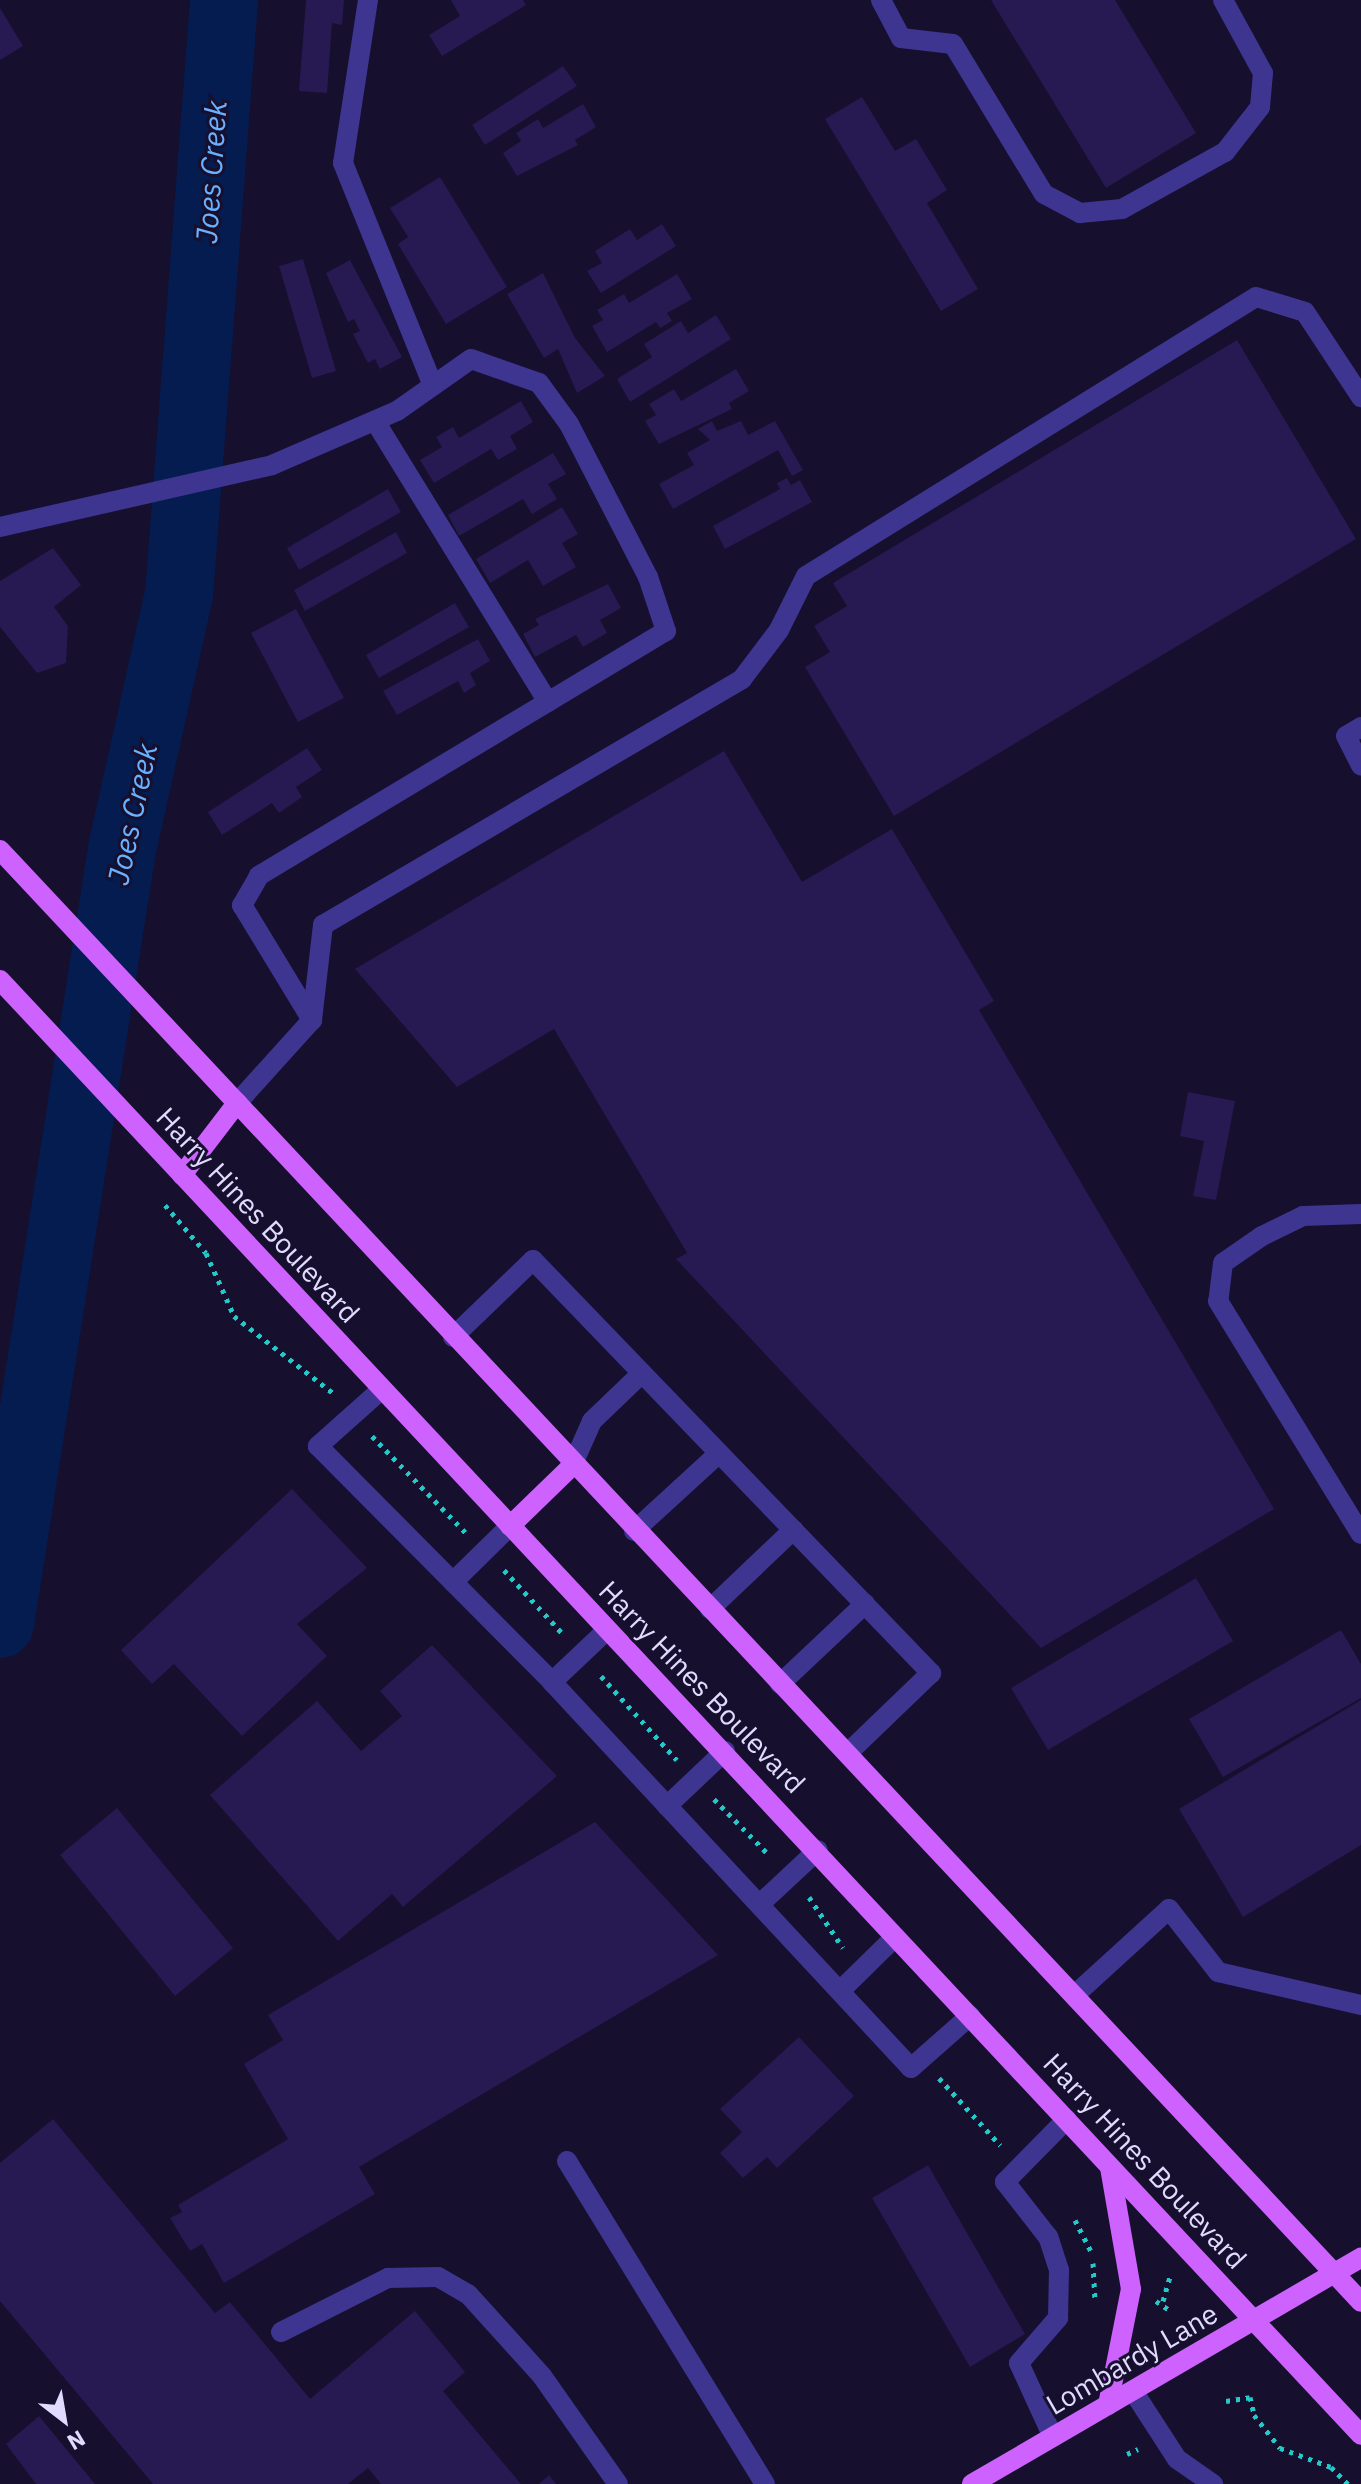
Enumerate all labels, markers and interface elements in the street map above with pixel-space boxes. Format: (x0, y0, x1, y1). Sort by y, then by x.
water label: Joes Creek (188, 99, 234, 245)
water label: Joes Creek (100, 740, 164, 888)
street label: Harry Hines Boulevard (150, 1100, 366, 1330)
street label: Harry Hines Boulevard (592, 1574, 812, 1800)
street label: Harry Hines Boulevard (1037, 2046, 1253, 2276)
street label: Lombardy Lane (1040, 2296, 1224, 2422)
north arrow (24, 2380, 104, 2460)
text: N (62, 2424, 91, 2458)

